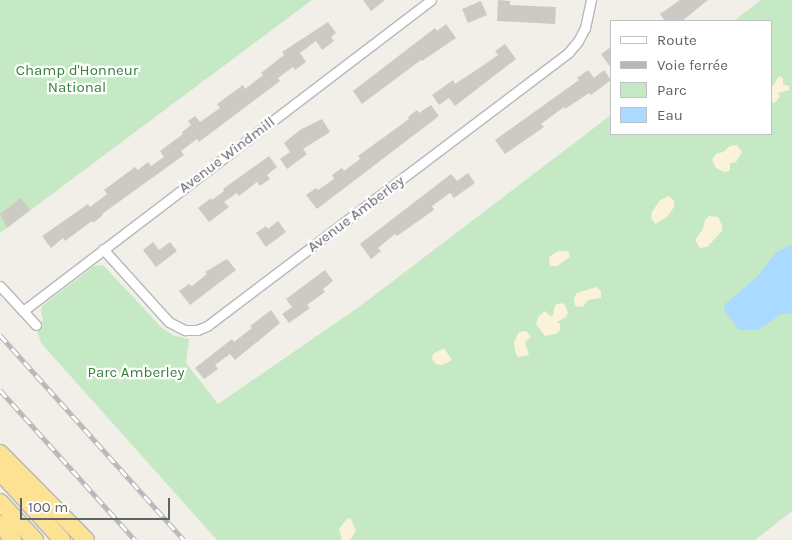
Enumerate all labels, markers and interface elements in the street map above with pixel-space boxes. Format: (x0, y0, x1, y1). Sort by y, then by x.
legend (610, 20, 772, 135)
text: Route (657, 31, 697, 49)
text: Voie ferrée (657, 56, 728, 74)
park label: Champ d'Honneur National (16, 61, 138, 96)
text: Parc (657, 81, 687, 99)
text: Eau (657, 106, 683, 124)
street label: Avenue Windmill (175, 113, 279, 197)
street label: Avenue Amberley (304, 172, 408, 256)
park label: Parc Amberley (88, 364, 184, 382)
scale bar (22, 488, 172, 520)
text: 100 m (28, 498, 68, 516)

